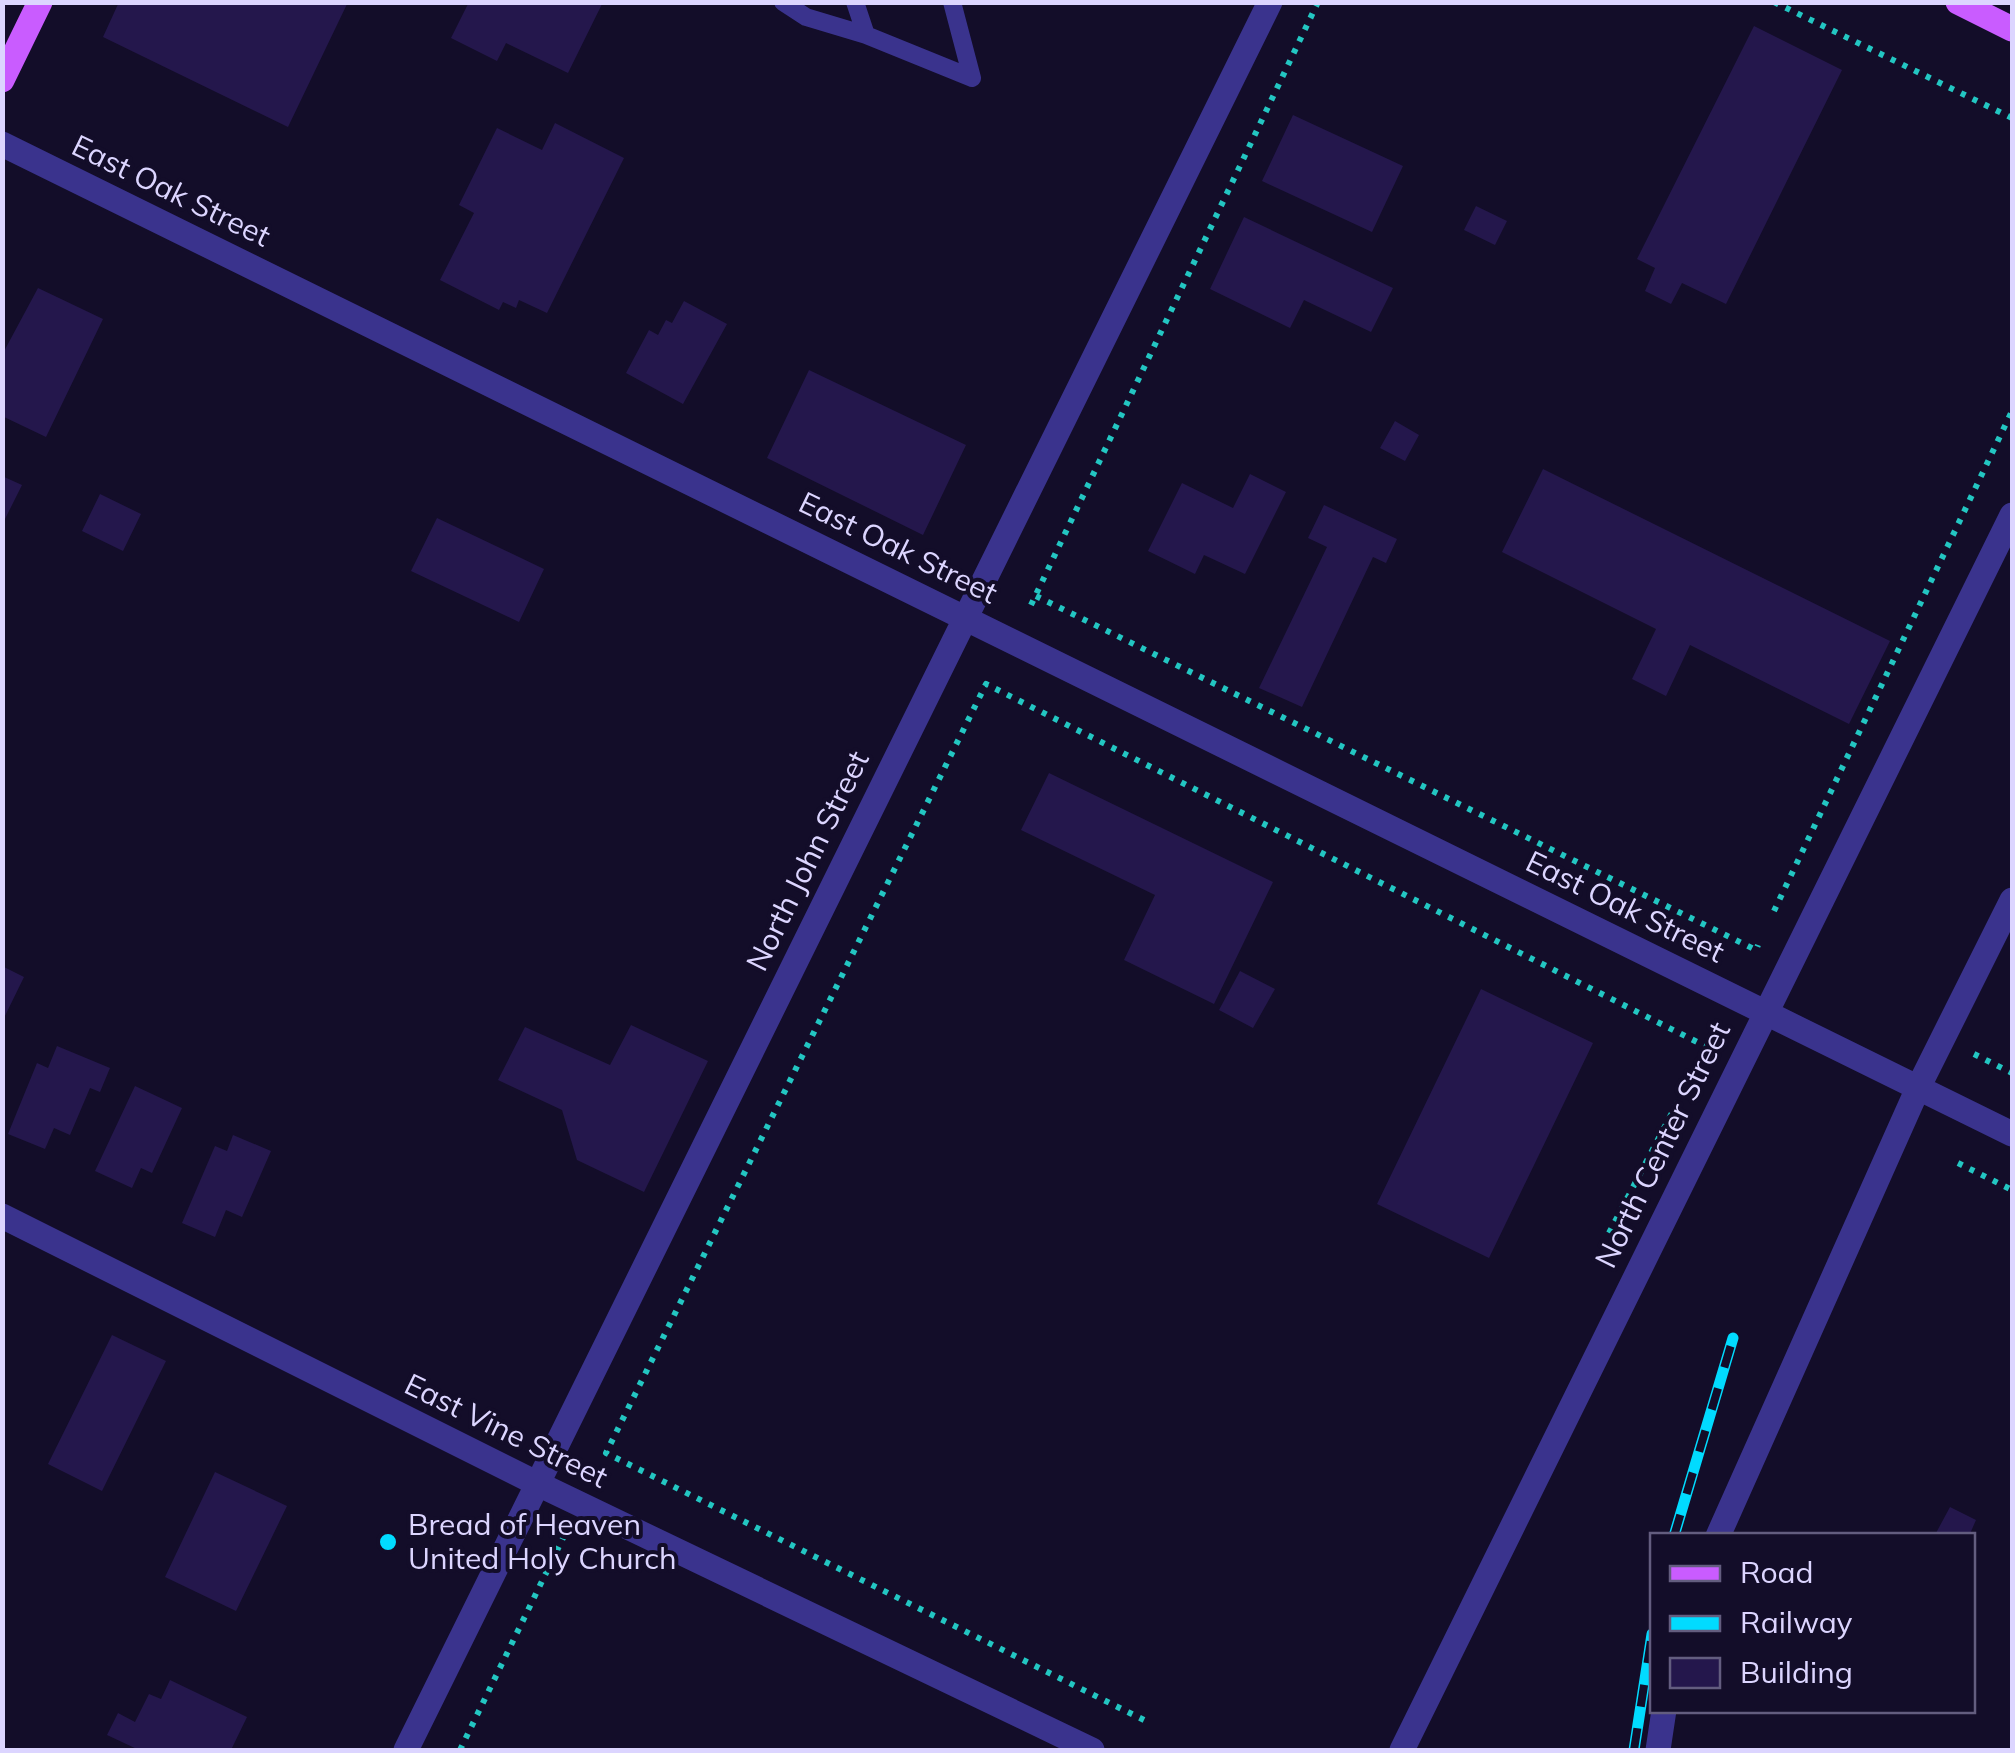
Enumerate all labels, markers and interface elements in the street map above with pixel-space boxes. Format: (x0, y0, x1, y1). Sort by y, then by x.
street label: East Oak Street (66, 126, 277, 254)
street label: East Oak Street (793, 483, 1004, 611)
street label: North John Street (737, 744, 877, 977)
street label: East Oak Street (1520, 842, 1731, 970)
street label: North Center Street (1586, 1015, 1738, 1274)
street label: East Vine Street (399, 1365, 614, 1496)
place label: Bread of Heaven United Holy Church (408, 1505, 677, 1577)
marker: Bread of Heaven United Holy Church (377, 1531, 399, 1553)
legend (1650, 1533, 1975, 1713)
text: Road (1740, 1553, 1814, 1591)
text: Railway (1740, 1603, 1853, 1641)
text: Building (1740, 1653, 1853, 1691)

